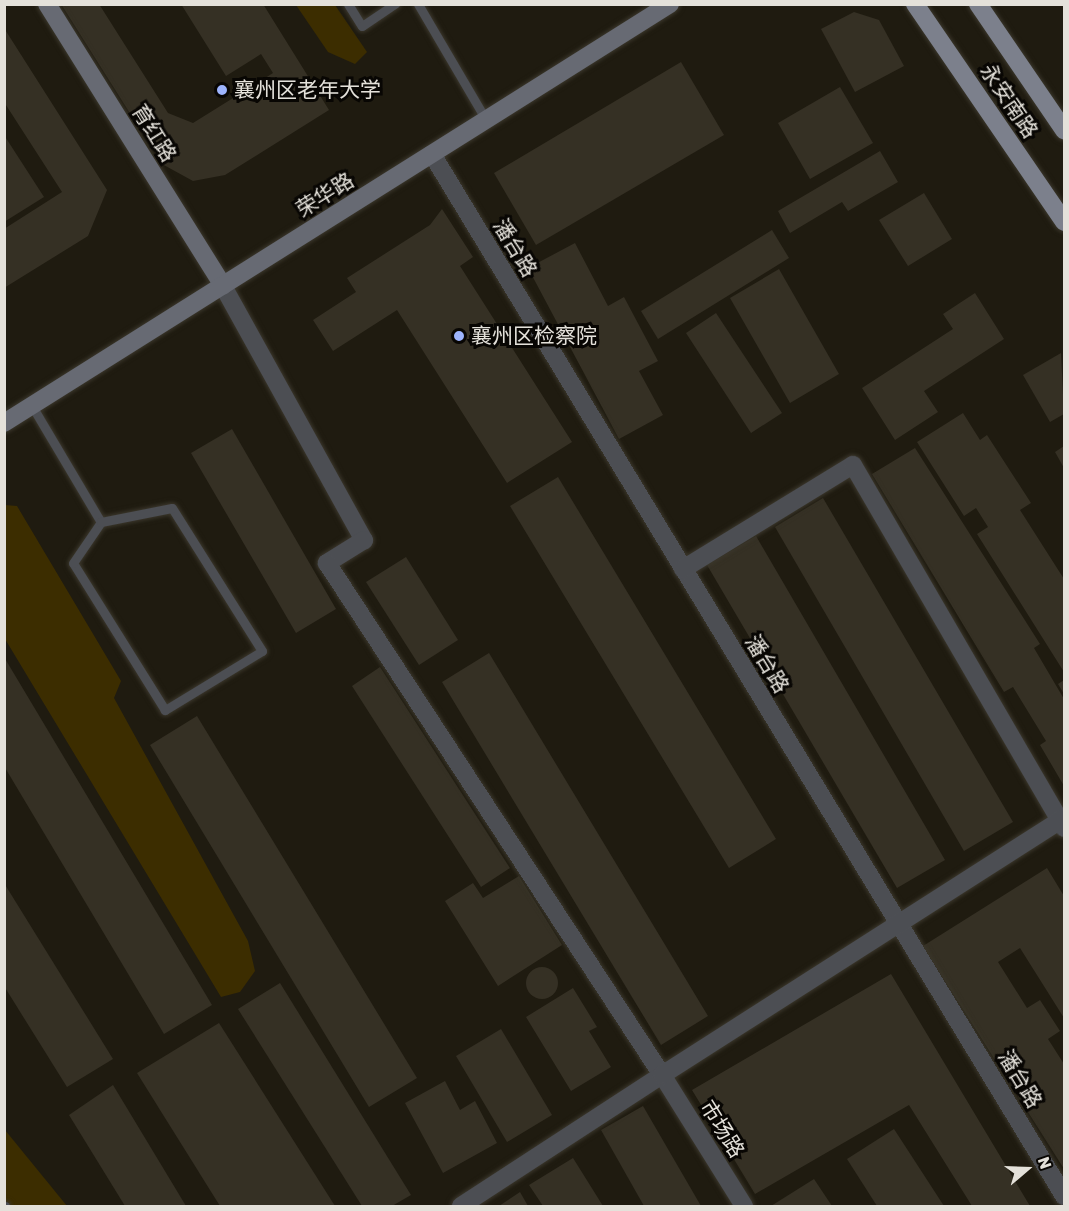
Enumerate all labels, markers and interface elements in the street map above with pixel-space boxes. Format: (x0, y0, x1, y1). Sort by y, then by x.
street label: 永安南路 (975, 59, 1043, 143)
place label: 襄州区老年大学 (234, 77, 381, 103)
marker: 襄州区老年大学 (215, 83, 229, 97)
street label: 育红路 (127, 100, 181, 166)
street label: 荣华路 (292, 168, 358, 222)
street label: 潘台路 (488, 215, 542, 281)
place label: 襄州区检察院 (471, 323, 597, 349)
marker: 襄州区检察院 (452, 329, 466, 343)
street label: 潘台路 (740, 631, 794, 697)
street label: 潘台路 (993, 1046, 1047, 1112)
street label: 市场路 (695, 1096, 749, 1162)
north arrow (997, 1139, 1057, 1199)
text: N (1034, 1154, 1055, 1172)

